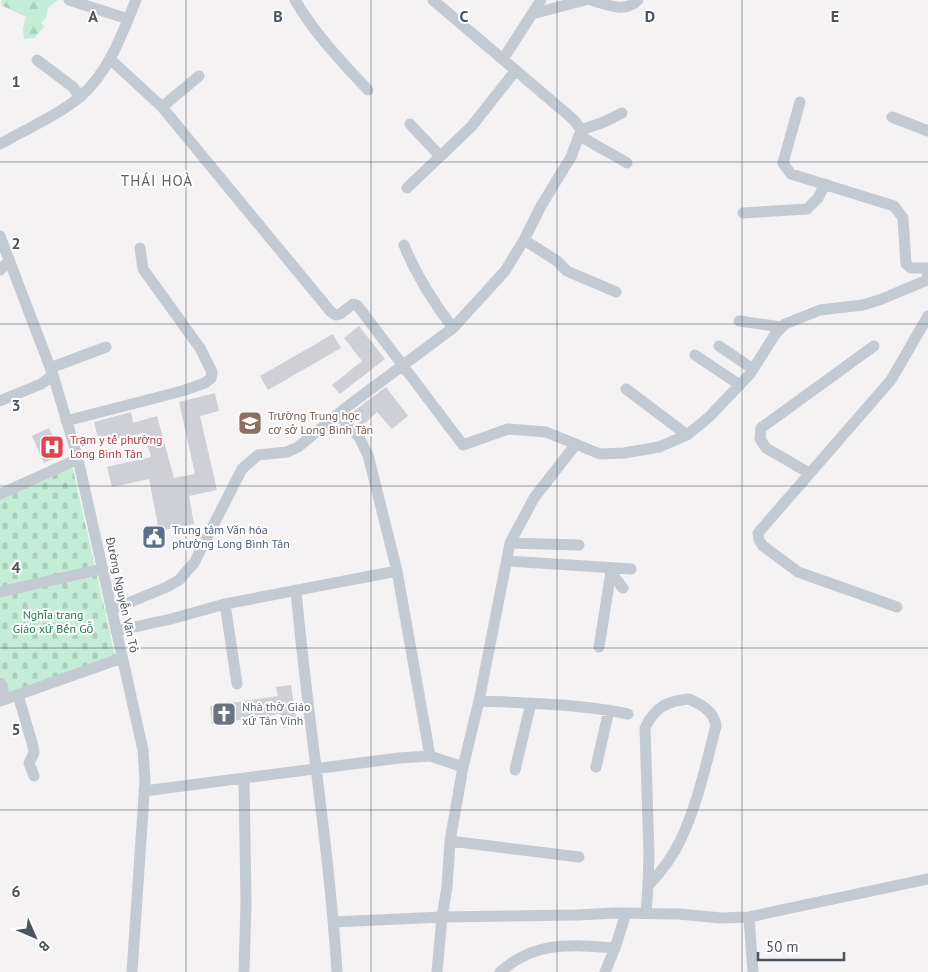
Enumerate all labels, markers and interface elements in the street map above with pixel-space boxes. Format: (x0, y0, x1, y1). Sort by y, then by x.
text: A (88, 6, 98, 26)
text: B (273, 6, 283, 26)
text: C (460, 6, 469, 26)
text: D (645, 6, 655, 26)
text: E (831, 6, 839, 26)
text: 1 (11, 71, 21, 91)
district label: THÁI HOÀ (121, 171, 193, 190)
text: 2 (11, 233, 21, 253)
text: 3 (11, 395, 21, 415)
place label: Trường Trung học cơ sở Long Bình Tân (268, 408, 373, 437)
school or university icon: Trường Trung học cơ sở Long Bình Tân (237, 410, 263, 436)
place label: Trạm y tế phường Long Bình Tân (70, 432, 163, 461)
hospital icon: Trạm y tế phường Long Bình Tân (39, 434, 65, 460)
place label: Trung tâm Văn hóa phường Long Bình Tân (172, 522, 290, 551)
public building icon: Trung tâm Văn hóa phường Long Bình Tân (141, 524, 167, 550)
street label: Đường Nguyễn Văn Tỏ (103, 535, 142, 654)
text: 4 (11, 557, 21, 577)
park label: Nghĩa trang Giáo xứ Bến Gỗ (13, 607, 94, 636)
place label: Nhà thờ Giáo xứ Tân Vinh (242, 699, 310, 728)
church icon: Nhà thờ Giáo xứ Tân Vinh (211, 701, 237, 727)
text: 5 (11, 719, 21, 739)
text: 6 (11, 881, 21, 901)
north arrow (10, 912, 60, 962)
scale bar (758, 930, 844, 962)
text: B (35, 937, 53, 955)
text: 50 m (766, 937, 799, 956)

